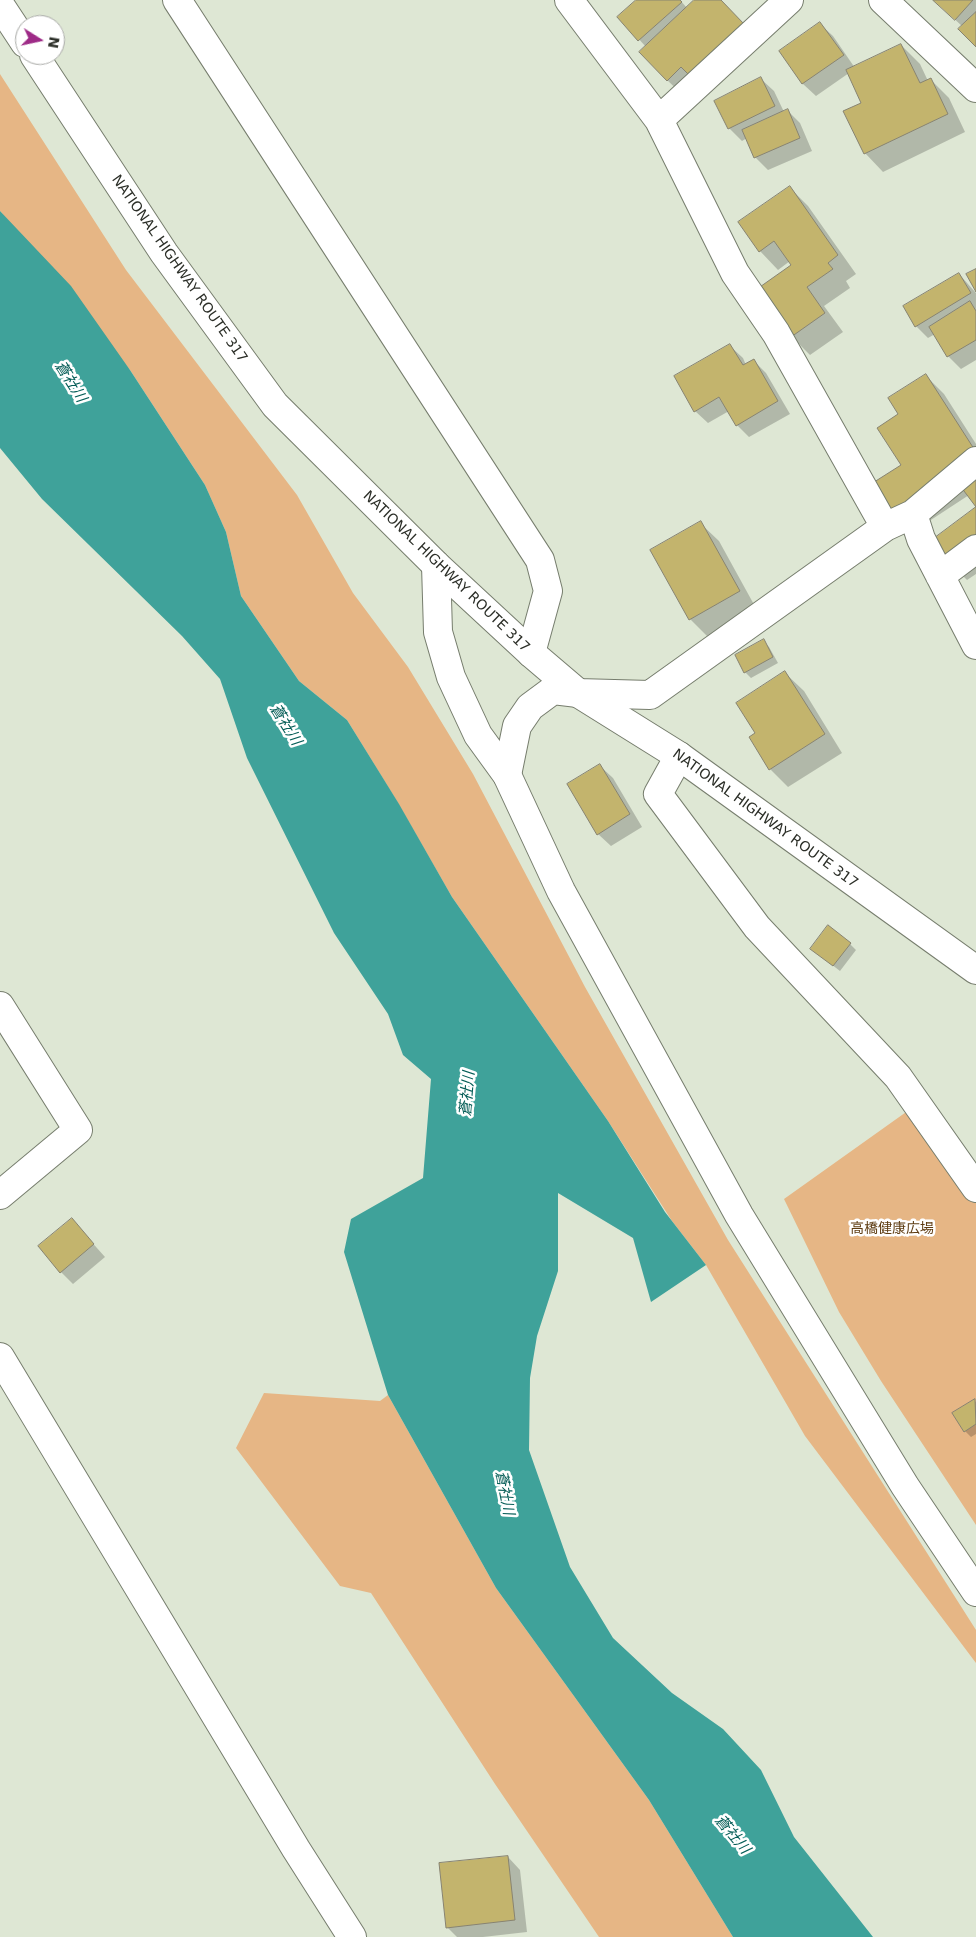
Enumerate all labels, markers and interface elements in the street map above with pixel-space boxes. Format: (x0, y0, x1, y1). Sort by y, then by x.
north arrow (15, 15, 65, 65)
text: N (45, 35, 63, 50)
street label: NATIONAL HIGHWAY ROUTE 317 (108, 172, 250, 366)
water label: 蒼社川 (50, 358, 90, 406)
street label: NATIONAL HIGHWAY ROUTE 317 (359, 488, 533, 656)
water label: 蒼社川 (265, 701, 305, 749)
street label: NATIONAL HIGHWAY ROUTE 317 (669, 746, 861, 892)
water label: 蒼社川 (457, 1071, 479, 1117)
park label: 高橋健康広場 (850, 1221, 934, 1237)
water label: 蒼社川 (491, 1469, 517, 1517)
water label: 蒼社川 (711, 1812, 753, 1858)

